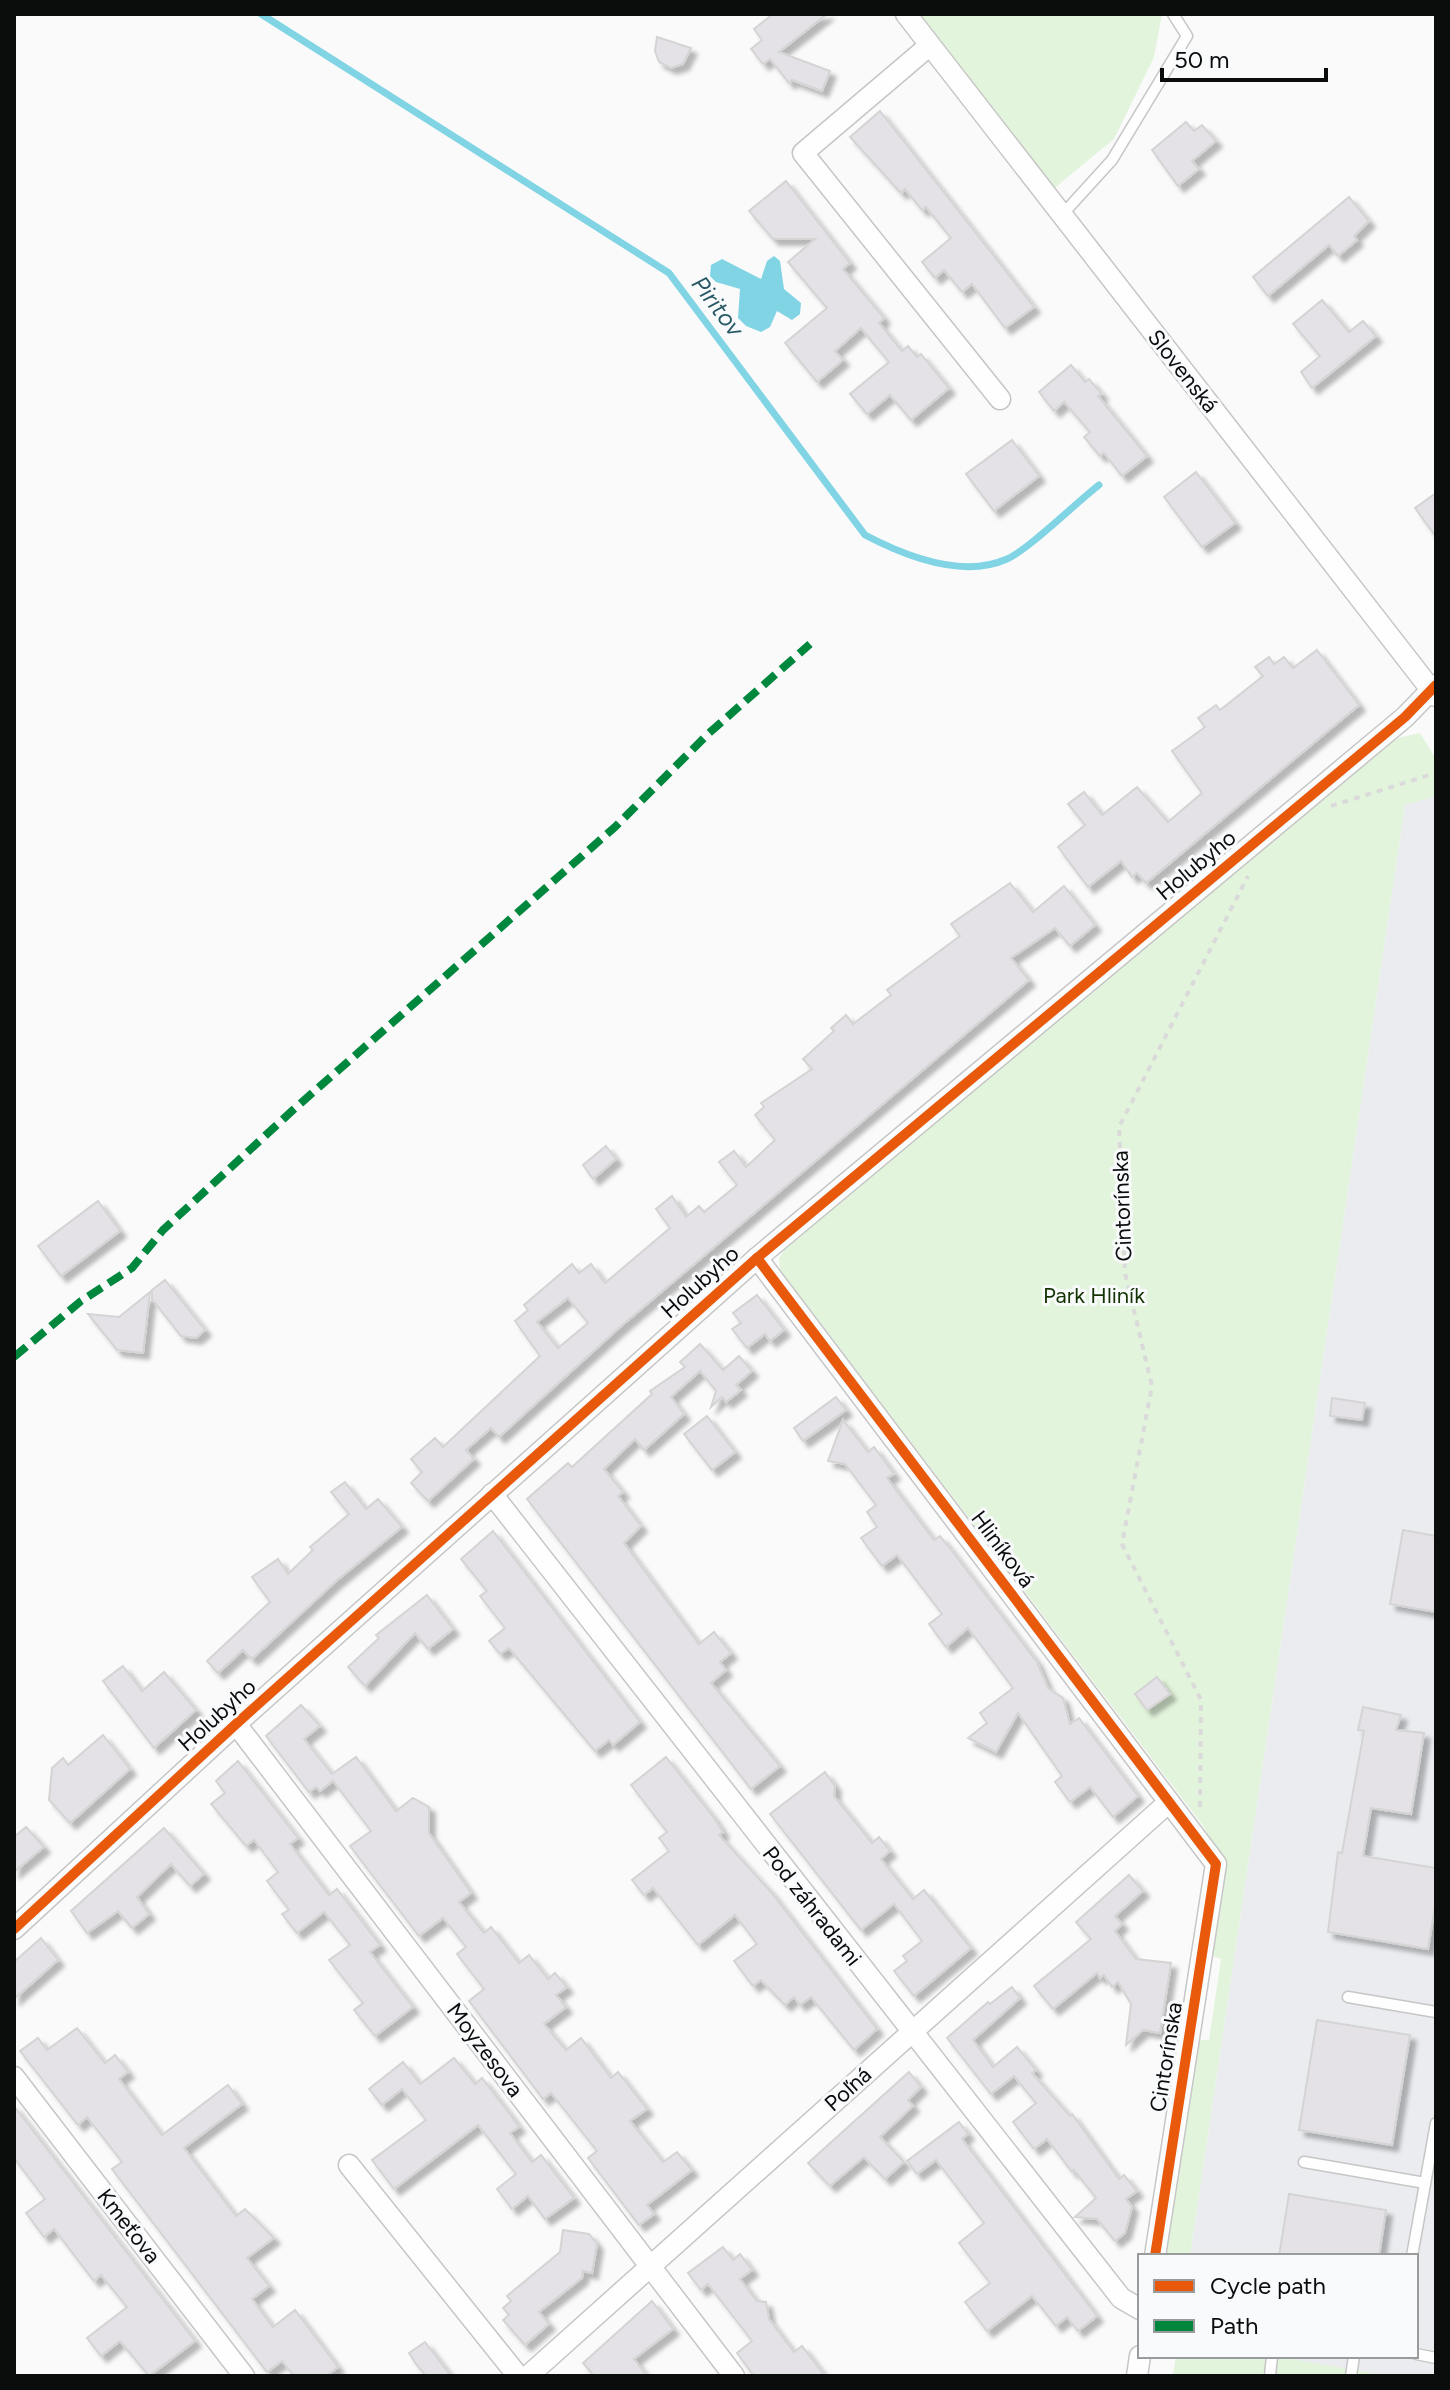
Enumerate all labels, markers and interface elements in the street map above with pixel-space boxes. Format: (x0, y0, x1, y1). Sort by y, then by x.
scale bar (1162, 32, 1326, 82)
text: 50 m (1174, 45, 1230, 74)
water label: Piritov (686, 270, 751, 343)
street label: Slovenská (1142, 324, 1224, 418)
street label: Holubyho (1151, 824, 1241, 906)
street label: Cintorínska (1107, 1150, 1137, 1262)
street label: Holubyho (655, 1240, 745, 1324)
park label: Park Hliník (1043, 1282, 1145, 1309)
street label: Hliníková (965, 1505, 1041, 1593)
street label: Holubyho (172, 1673, 262, 1757)
street label: Pod záhradami (757, 1841, 867, 1971)
street label: Moyzesova (441, 1998, 529, 2102)
street label: Cintorínska (1144, 2000, 1188, 2114)
street label: Poľná (819, 2061, 877, 2117)
street label: Kmeťova (91, 2183, 167, 2269)
legend (1138, 2254, 1418, 2358)
text: Cycle path (1210, 2271, 1326, 2300)
text: Path (1210, 2311, 1258, 2340)

